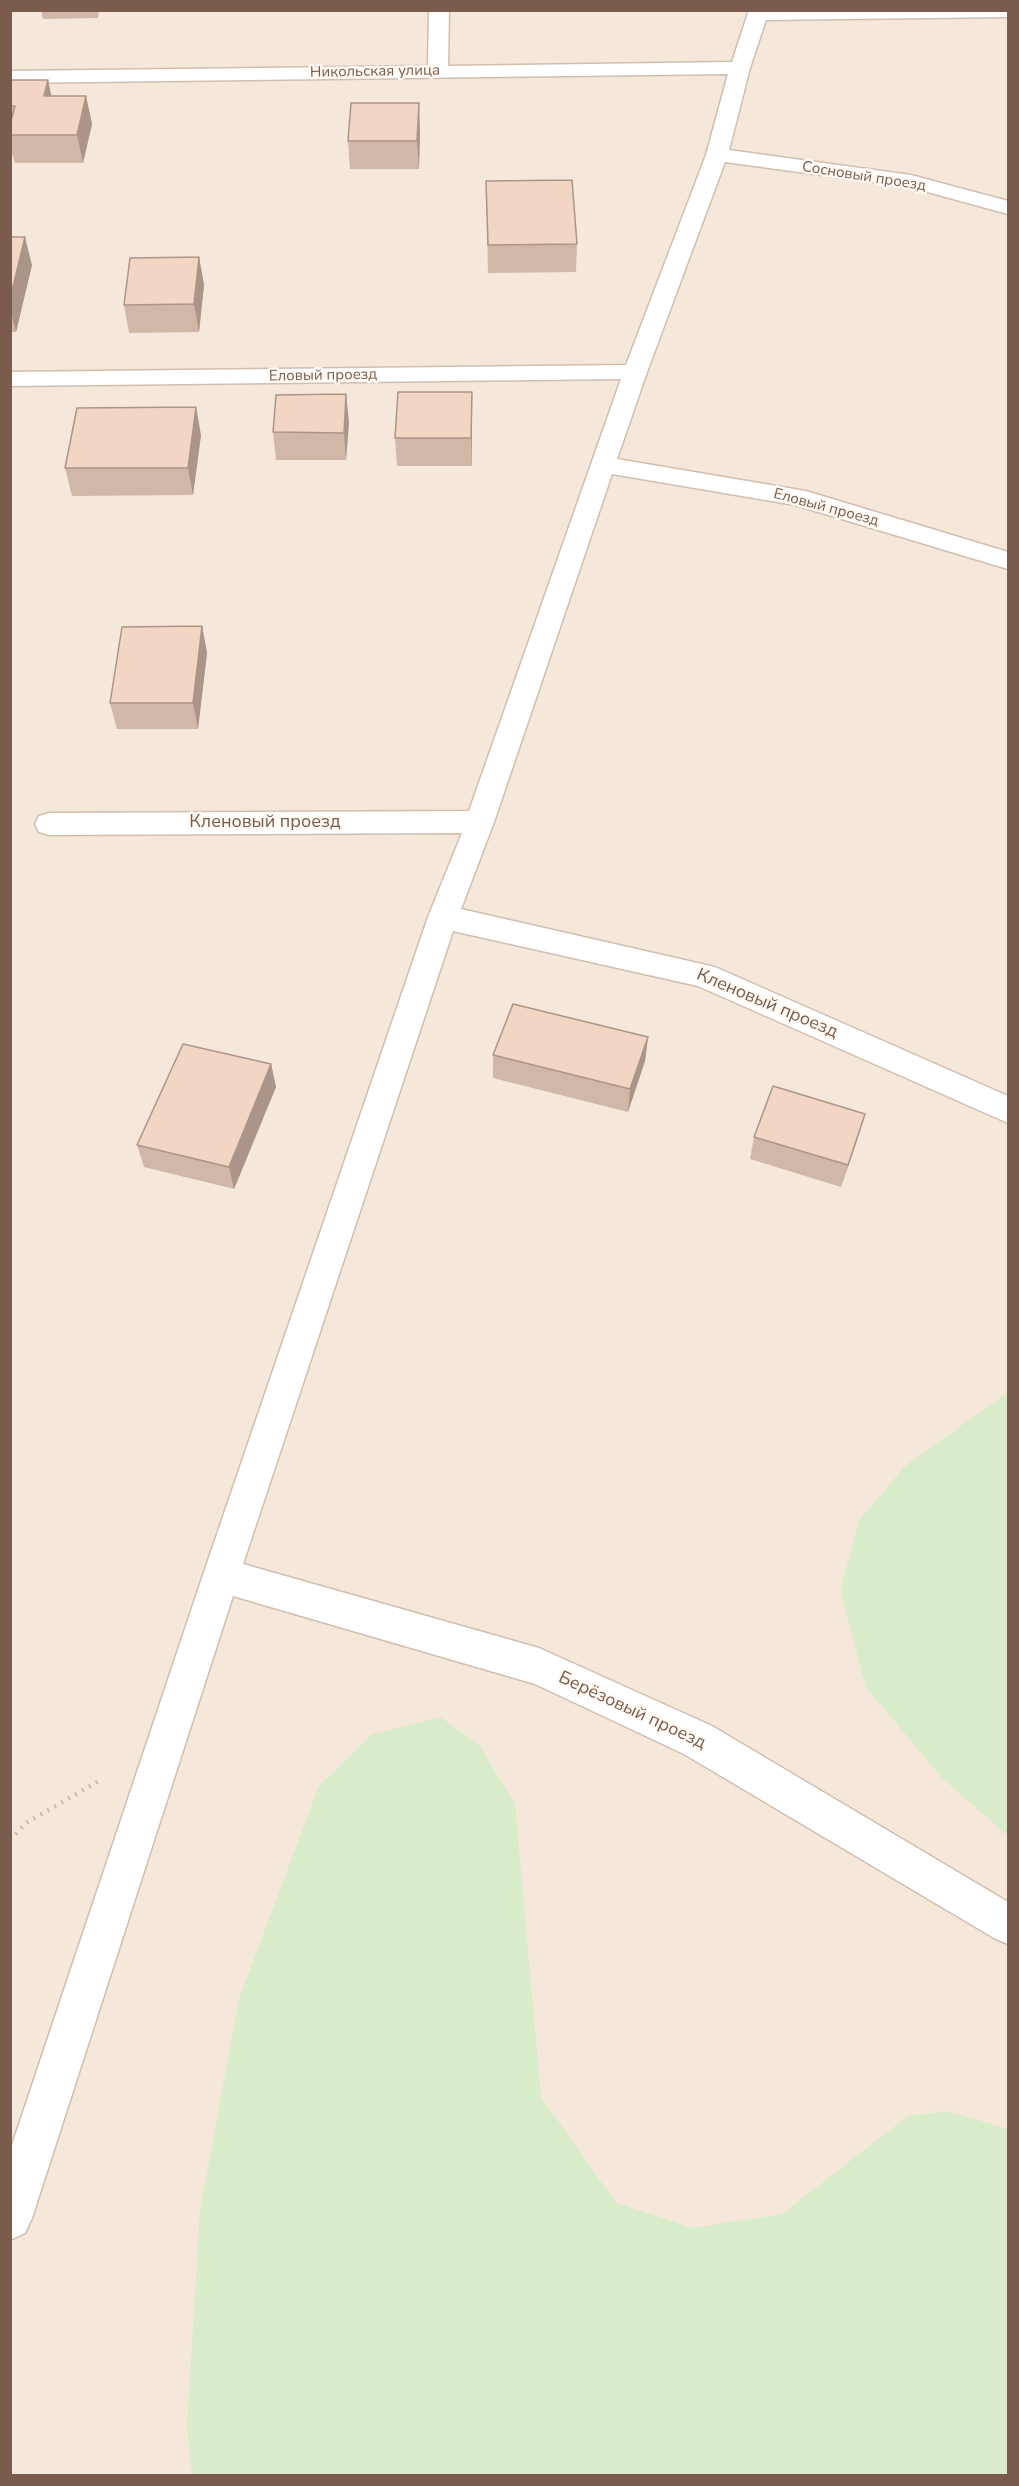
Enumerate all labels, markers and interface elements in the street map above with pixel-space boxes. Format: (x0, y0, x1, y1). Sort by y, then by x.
street label: Никольская улица (310, 62, 440, 82)
street label: Сосновый проезд (801, 158, 927, 196)
street label: Еловый проезд (269, 366, 377, 386)
street label: Еловый проезд (771, 485, 881, 531)
street label: Кленовый проезд (189, 812, 341, 834)
street label: Кленовый проезд (693, 964, 841, 1044)
street label: Берёзовый проезд (555, 1667, 709, 1755)

